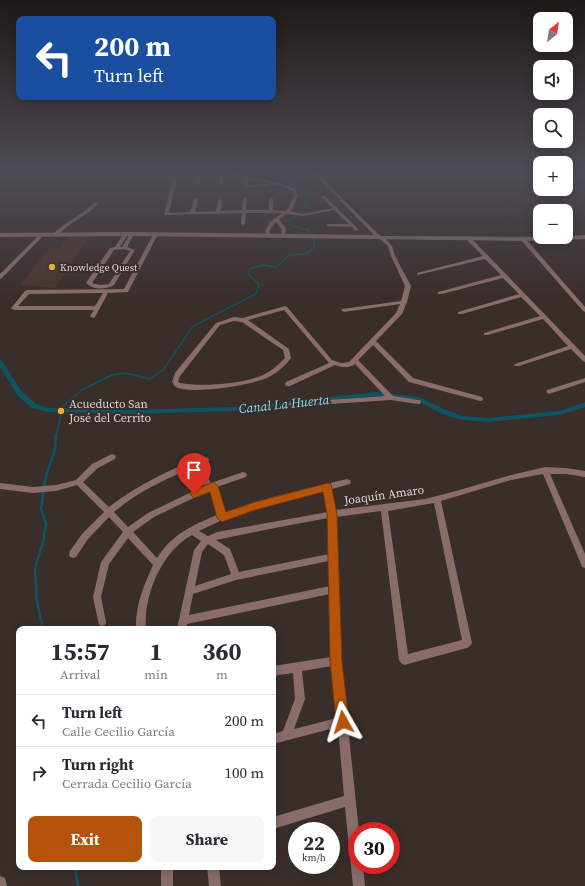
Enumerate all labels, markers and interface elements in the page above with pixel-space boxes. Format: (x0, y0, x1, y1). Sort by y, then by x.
north arrow (533, 12, 573, 52)
map controls (533, 12, 573, 244)
text: 200 m (94, 27, 171, 65)
icon: left (28, 32, 80, 84)
button: sound (533, 60, 573, 100)
text: Turn left (94, 63, 164, 88)
button: search (533, 108, 573, 148)
button: + (533, 156, 573, 196)
button: − (533, 204, 573, 244)
place label: Knowledge Quest (60, 261, 138, 274)
marker: Knowledge Quest (47, 262, 57, 272)
water label: Canal La Huerta (238, 391, 330, 417)
place label: Acueducto San José del Cerrito (68, 396, 151, 426)
marker: Acueducto San José del Cerrito (56, 406, 66, 416)
pin (177, 453, 211, 494)
icon: arrive (183, 459, 205, 481)
street label: Joaquín Amaro (342, 481, 425, 509)
text: 15:57 (51, 635, 110, 668)
text: 1 (150, 635, 163, 668)
text: 360 (202, 635, 241, 668)
text: Arrival (60, 666, 100, 683)
text: min (144, 666, 168, 683)
text: m (216, 666, 228, 683)
position arrow (322, 701, 364, 743)
text: Turn left (62, 702, 122, 723)
icon: left (28, 710, 50, 732)
text: 200 m (224, 710, 264, 731)
text: Calle Cecilio García (62, 723, 175, 740)
text: Turn right (62, 754, 134, 775)
icon: right (28, 762, 50, 784)
text: 100 m (224, 762, 264, 783)
text: Cerrada Cecilio García (62, 775, 192, 792)
button: Exit (28, 816, 142, 862)
button: Share (150, 816, 264, 862)
speed limit sign: 30 (348, 822, 400, 874)
text: 22 (303, 829, 325, 857)
text: km/h (302, 851, 326, 864)

